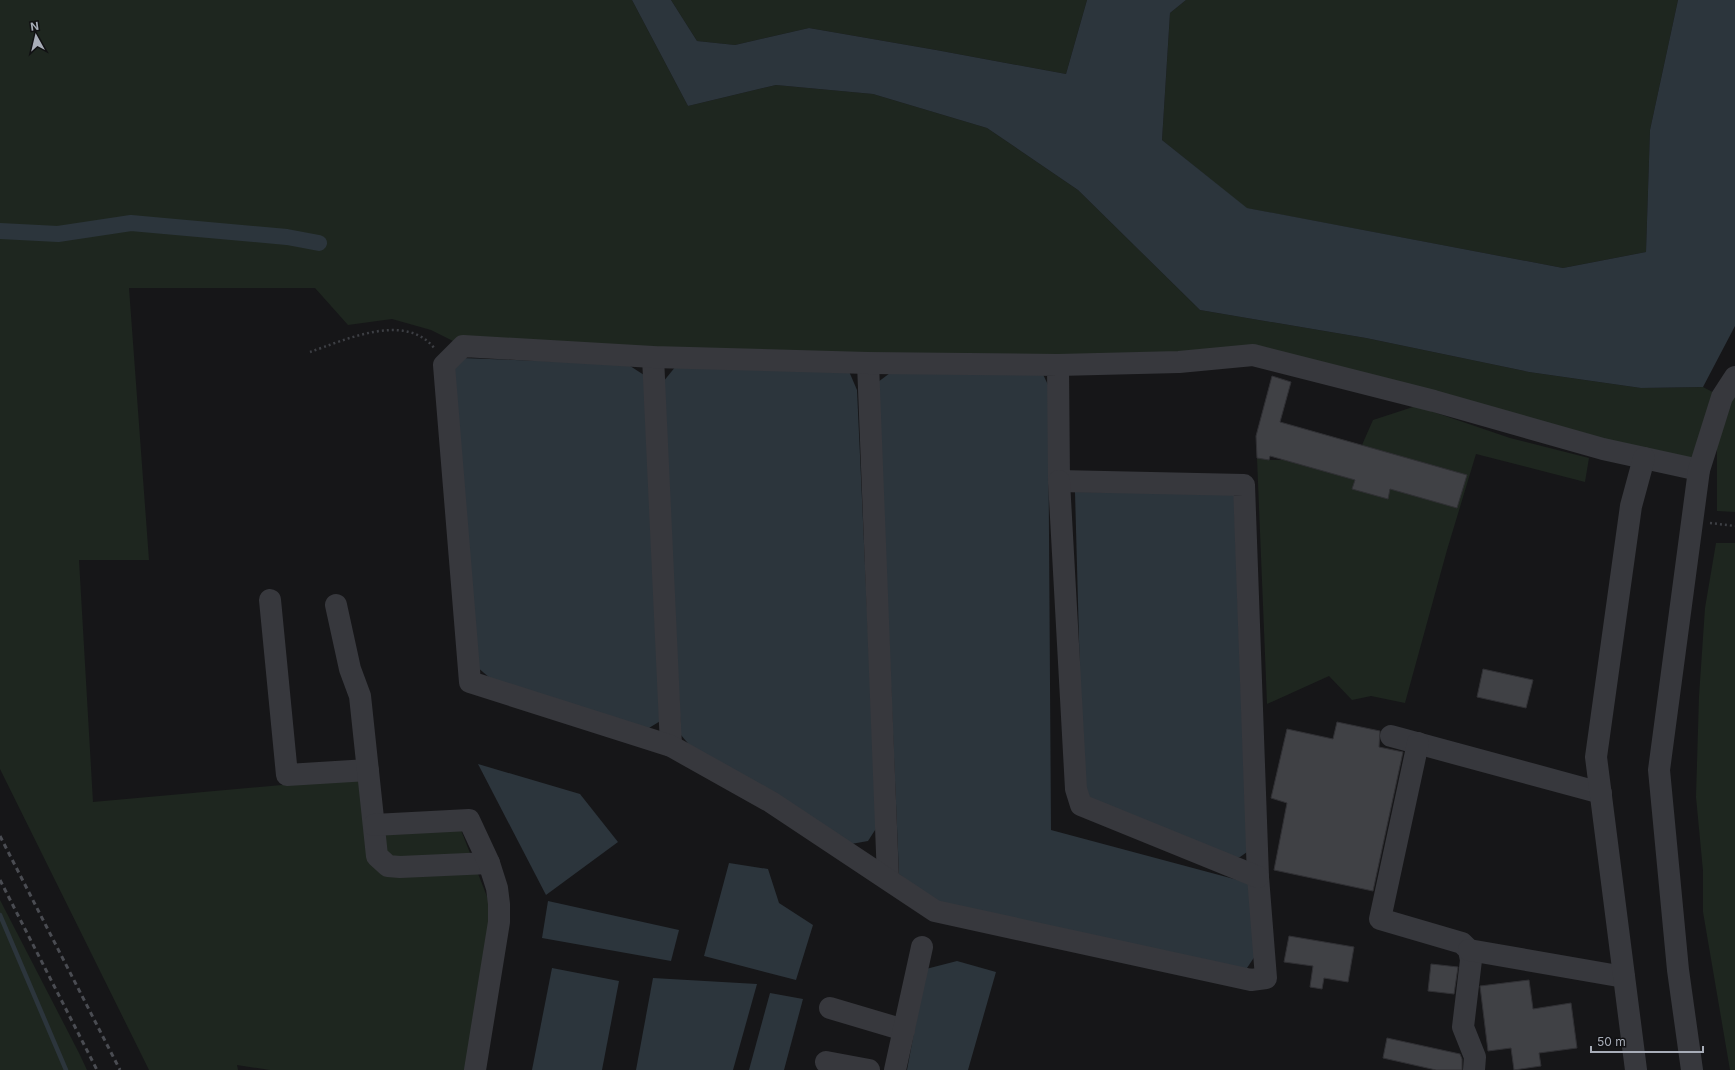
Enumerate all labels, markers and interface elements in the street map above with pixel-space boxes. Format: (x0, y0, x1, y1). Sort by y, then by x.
north arrow (16, 16, 56, 56)
text: N (29, 19, 40, 34)
scale bar (1591, 1028, 1703, 1054)
text: 50 m (1597, 1034, 1626, 1049)

